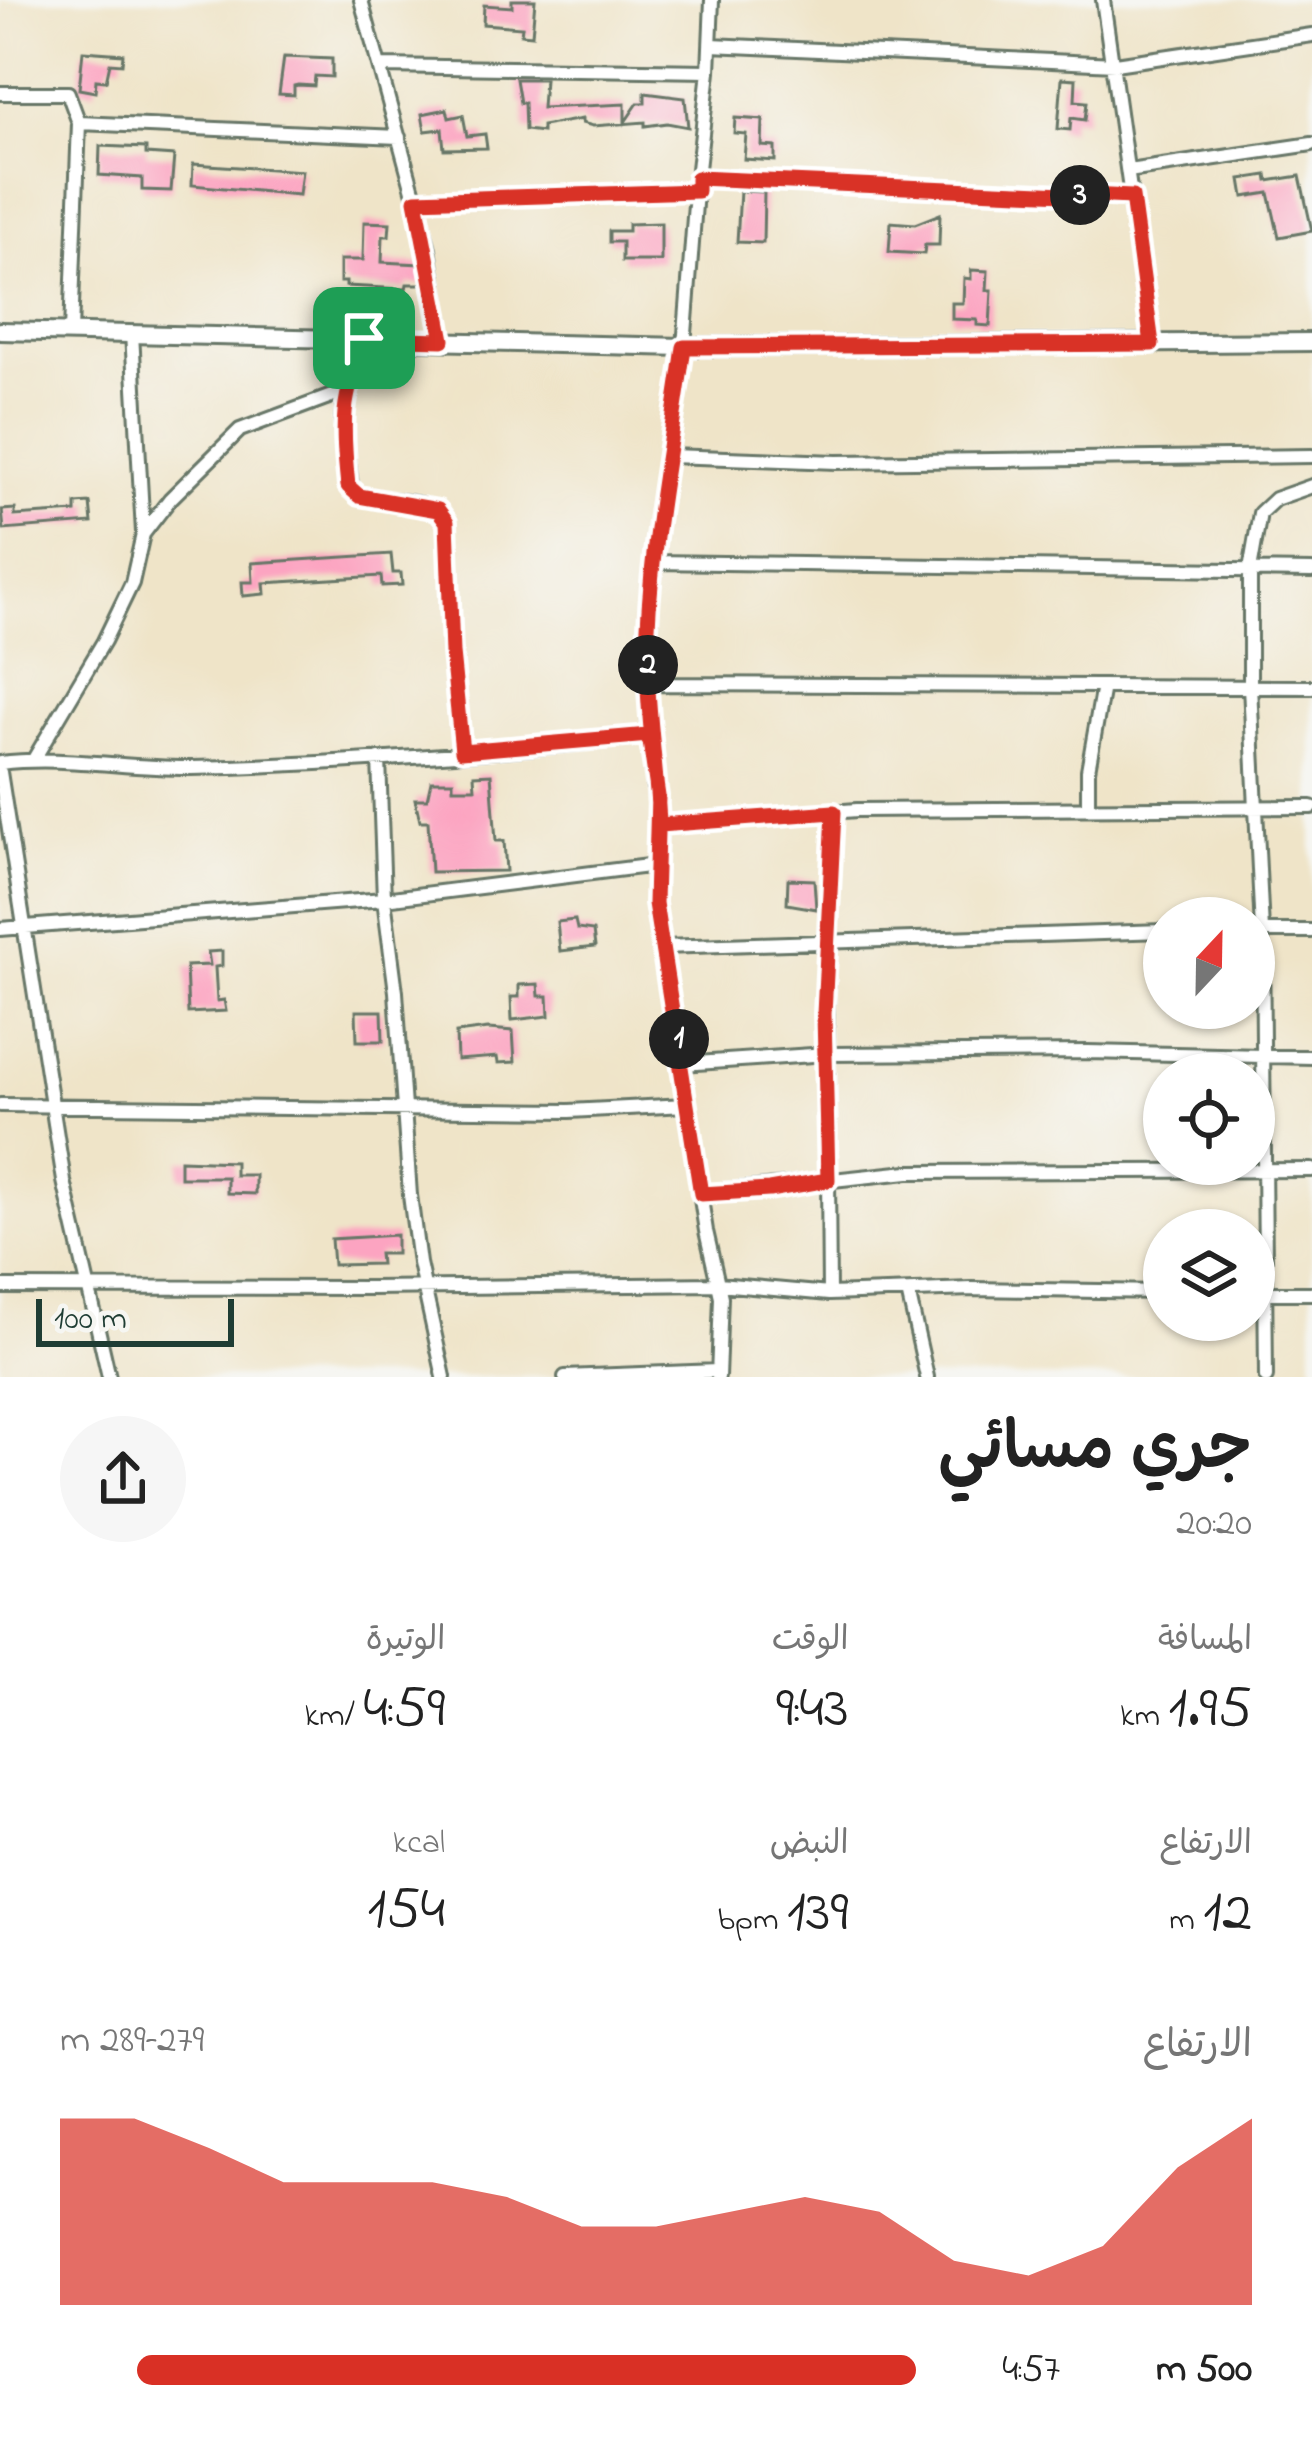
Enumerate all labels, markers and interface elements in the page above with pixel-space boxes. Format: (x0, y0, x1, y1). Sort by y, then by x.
pin: 3 (1050, 165, 1110, 225)
text: 3 (1073, 171, 1087, 219)
pin (313, 287, 415, 389)
icon: arrive (331, 305, 397, 371)
pin: 2 (618, 635, 678, 695)
text: 2 (640, 641, 656, 689)
north arrow (1143, 897, 1275, 1029)
map controls (1143, 897, 1275, 1341)
pin: 1 (649, 1009, 709, 1069)
text: 1 (674, 1015, 684, 1063)
button: locate (1143, 1053, 1275, 1185)
button: layers (1143, 1209, 1275, 1341)
scale bar (36, 1293, 234, 1346)
text: 100 m (54, 1296, 127, 1344)
text: جري مسائي (938, 1403, 1252, 1499)
button: share (60, 1416, 186, 1542)
text: 20:20 (1176, 1496, 1252, 1553)
text: الوتيرة (366, 1617, 445, 1665)
text: الوقت (772, 1617, 849, 1665)
text: المسافة (1158, 1617, 1252, 1665)
text: 4:59 (363, 1667, 445, 1754)
text: 9:43 (776, 1667, 849, 1754)
text: 1.95 (1168, 1667, 1252, 1754)
text: /km (305, 1693, 363, 1741)
text: km (1120, 1693, 1168, 1741)
text: kcal (393, 1820, 445, 1868)
text: النبض (770, 1821, 849, 1869)
text: الارتفاع (1159, 1821, 1252, 1869)
text: 154 (367, 1868, 445, 1955)
text: 139 (787, 1871, 849, 1958)
text: 12 (1203, 1871, 1252, 1958)
text: bpm (718, 1897, 787, 1945)
text: m (1169, 1897, 1203, 1945)
text: 279–289 m (60, 2013, 204, 2070)
text: الارتفاع (1143, 2018, 1252, 2075)
text: 4:57 (1002, 2342, 1060, 2399)
text: 500 m (1156, 2342, 1252, 2399)

